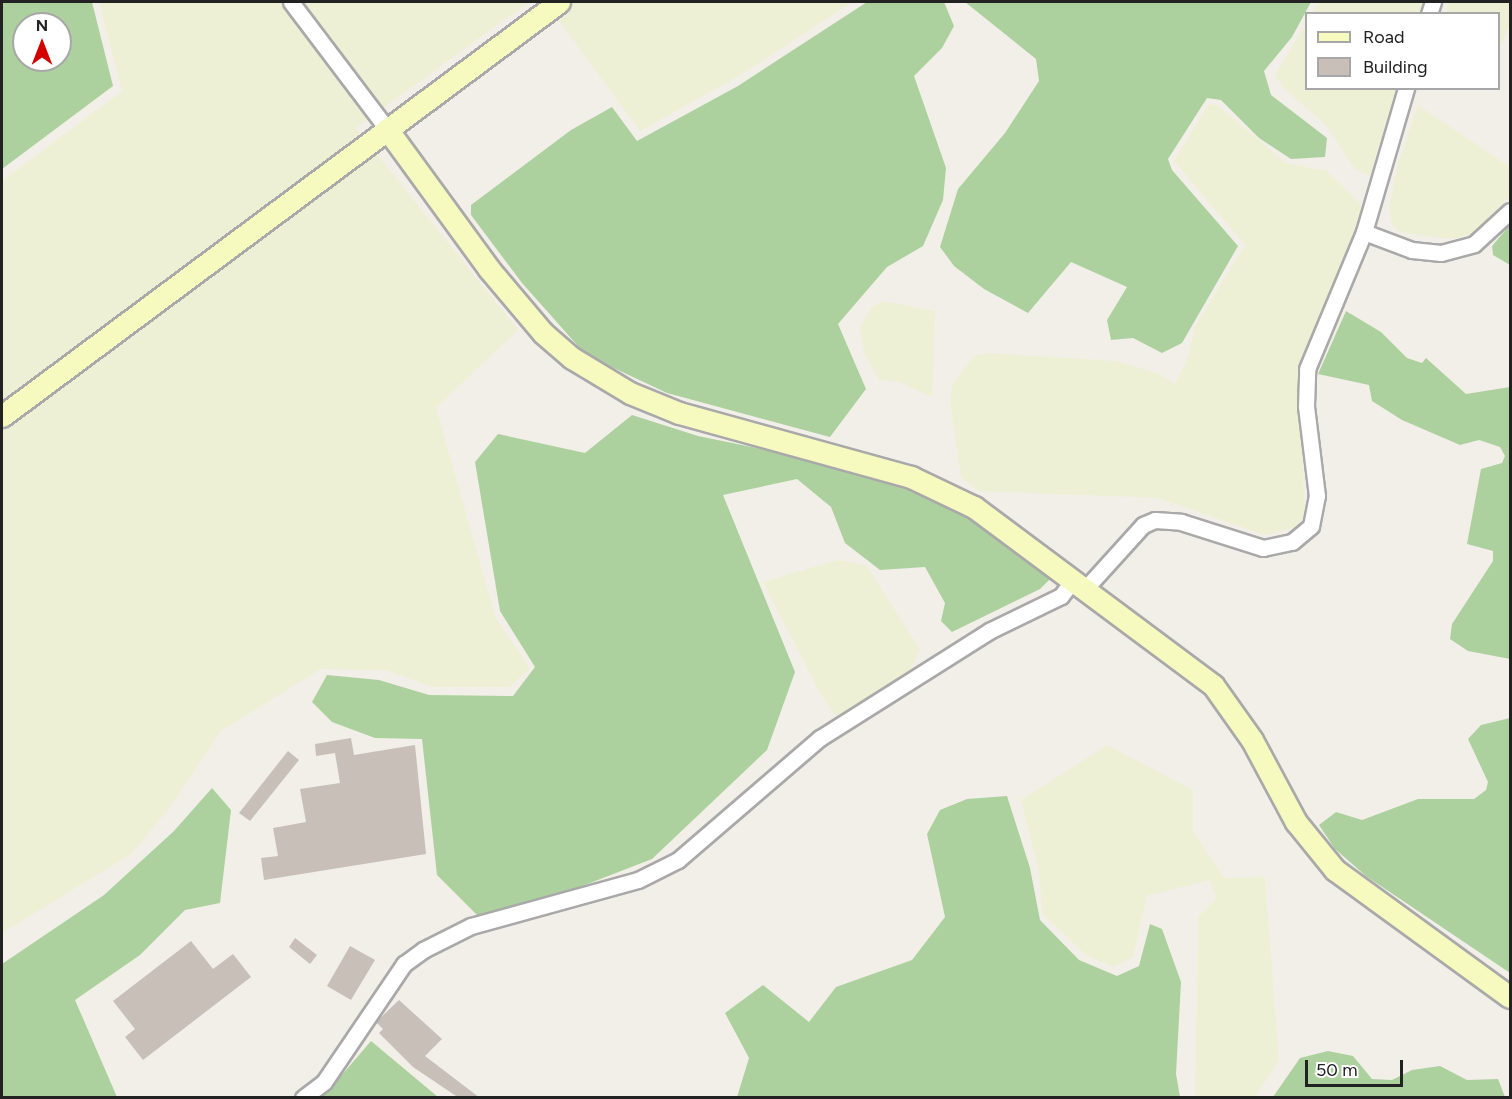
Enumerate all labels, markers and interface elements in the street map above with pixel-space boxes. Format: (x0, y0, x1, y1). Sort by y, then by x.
north arrow (12, 12, 72, 72)
legend (1305, 12, 1500, 90)
text: N (36, 16, 48, 35)
text: Road (1363, 26, 1404, 48)
text: Building (1363, 56, 1428, 78)
scale bar (1308, 1048, 1406, 1086)
text: 50 m (1316, 1059, 1358, 1081)

